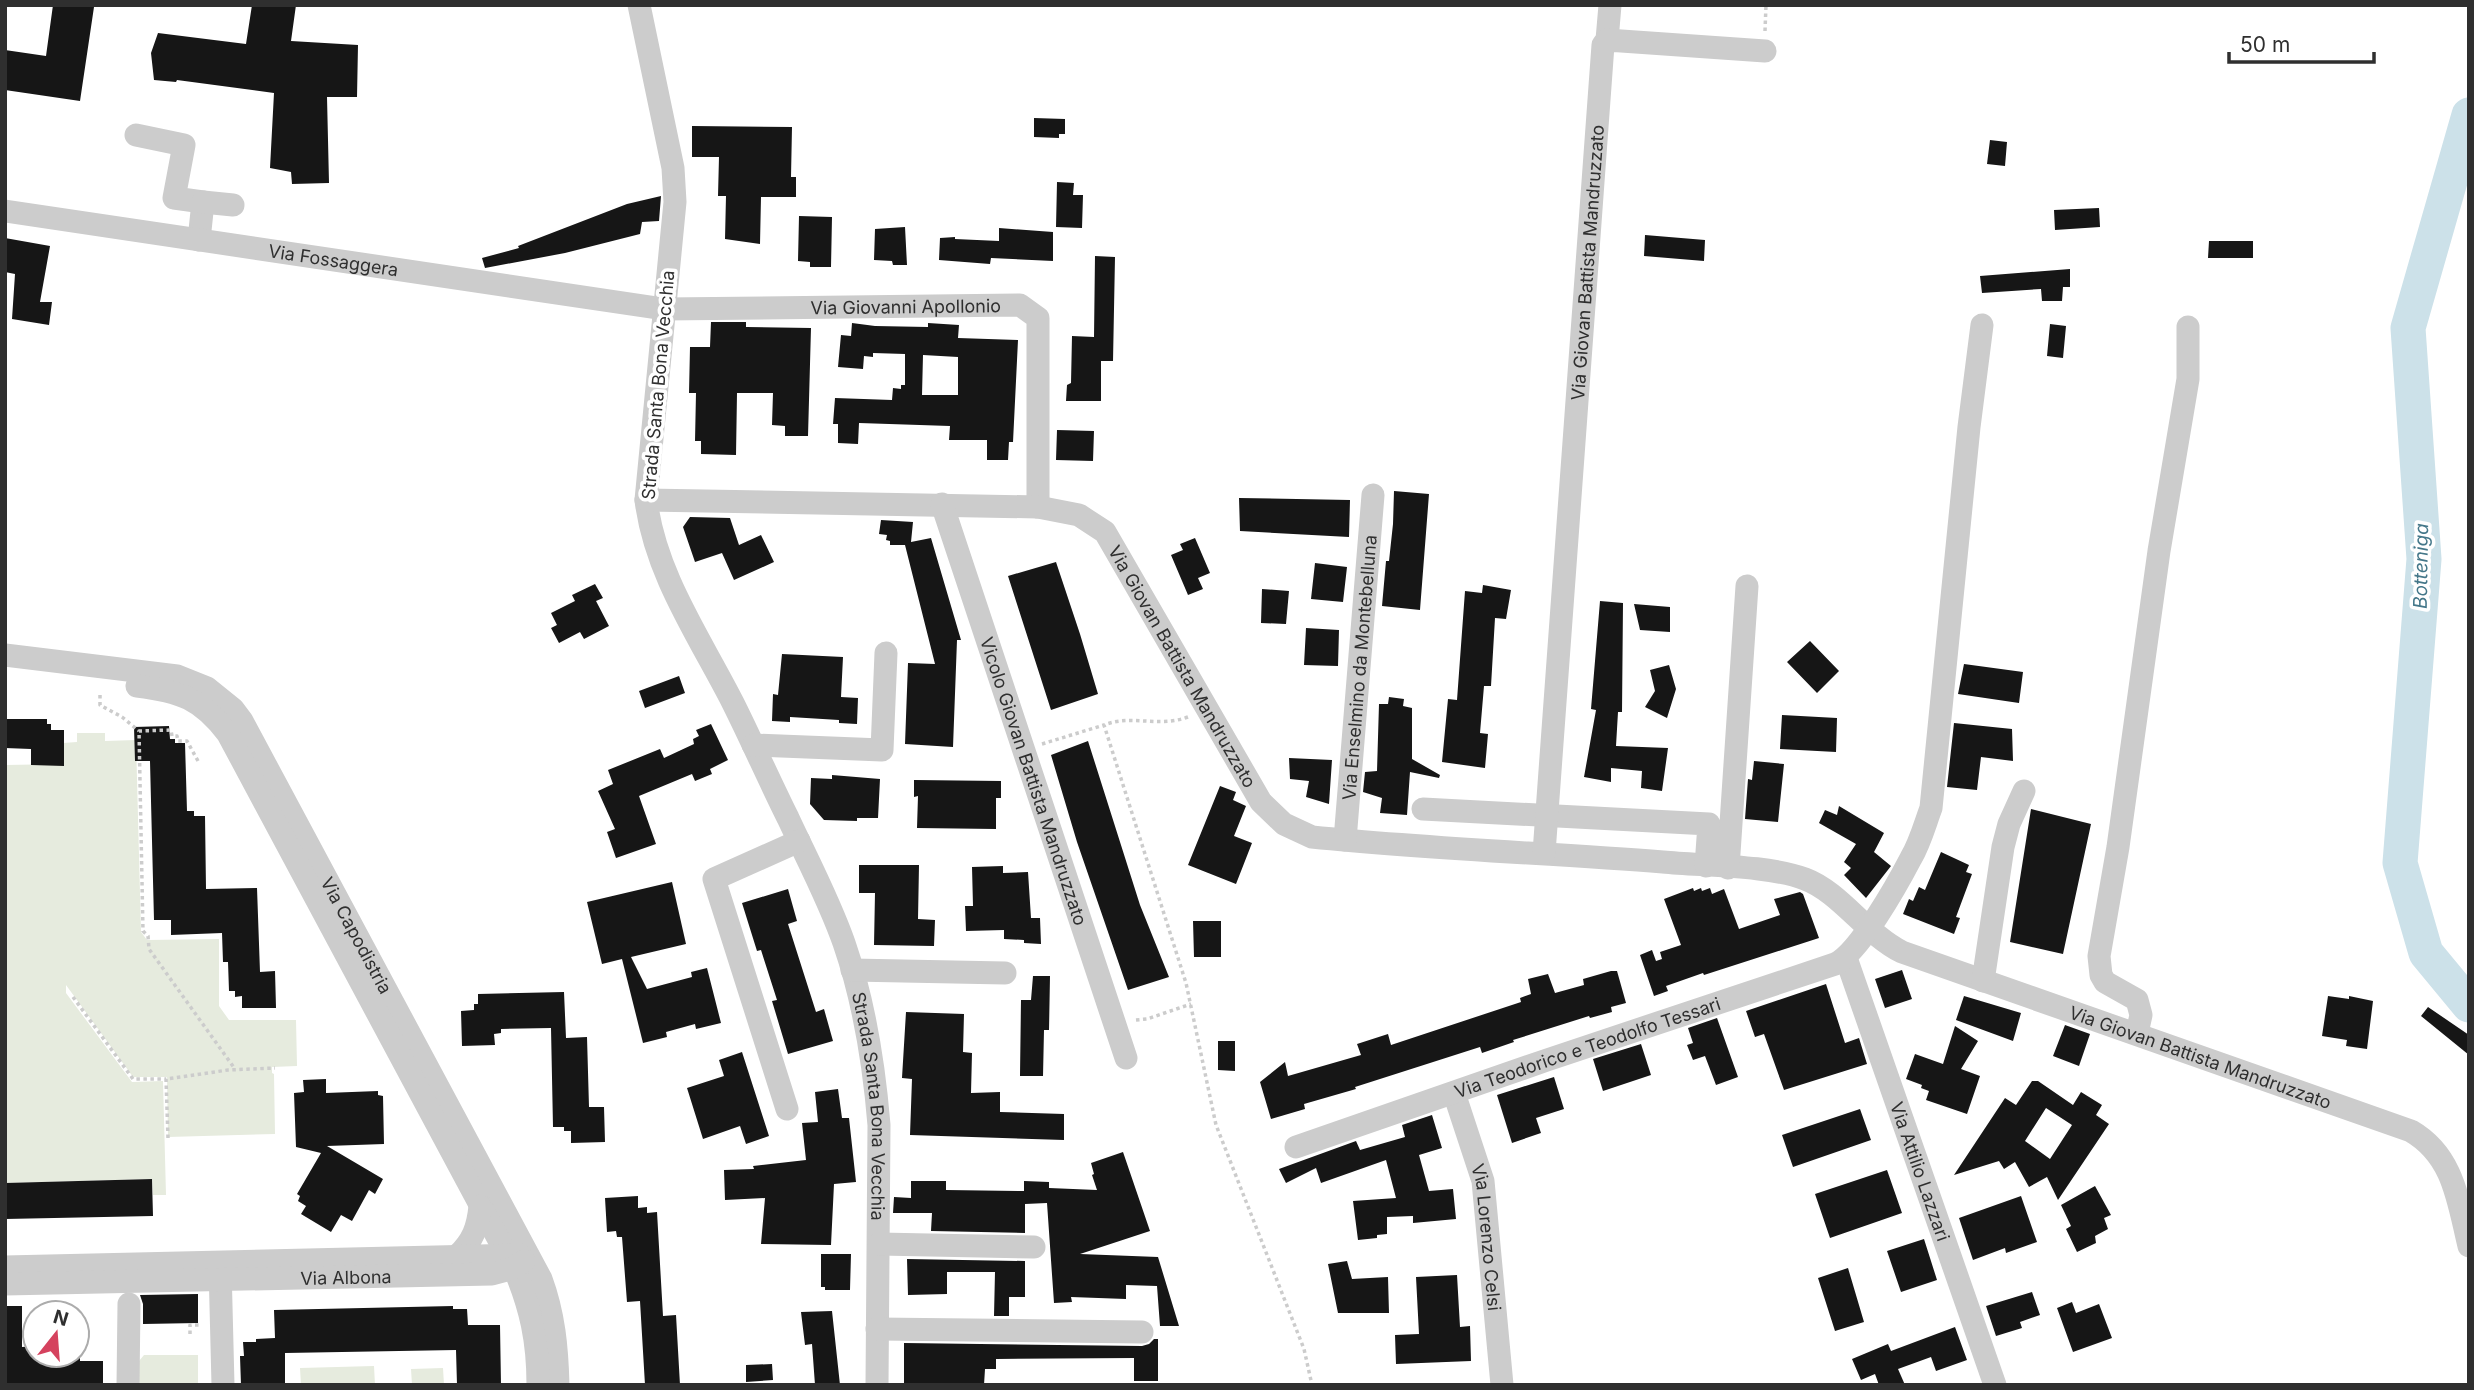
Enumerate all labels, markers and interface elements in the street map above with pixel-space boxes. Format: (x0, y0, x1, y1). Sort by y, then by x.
scale bar (2229, 21, 2374, 65)
text: 50 m (2240, 32, 2290, 57)
street label: Via Giovan Battista Mandruzzato (1567, 124, 1608, 401)
street label: Via Fossaggera (267, 240, 400, 280)
street label: Strada Santa Bona Vecchia (638, 270, 678, 500)
street label: Via Giovanni Apollonio (810, 295, 1001, 318)
water label: Botteniga (2409, 523, 2433, 609)
street label: Via Enselmino da Montebelluna (1338, 534, 1380, 801)
street label: Via Giovan Battista Mandruzzato (1104, 541, 1261, 791)
street label: Vicolo Giovan Battista Mandruzzato (976, 634, 1092, 928)
street label: Via Capodistria (317, 873, 397, 997)
street label: Strada Santa Bona Vecchia (848, 990, 890, 1221)
street label: Via Teodorico e Teodolfo Tessari (1452, 992, 1723, 1102)
street label: Via Giovan Battista Mandruzzato (2067, 1001, 2334, 1113)
street label: Via Attilio Lazzari (1886, 1099, 1954, 1244)
street label: Via Lorenzo Celsi (1468, 1161, 1506, 1312)
street label: Via Albona (300, 1266, 392, 1288)
north arrow (21, 1299, 91, 1369)
text: N (51, 1305, 71, 1331)

